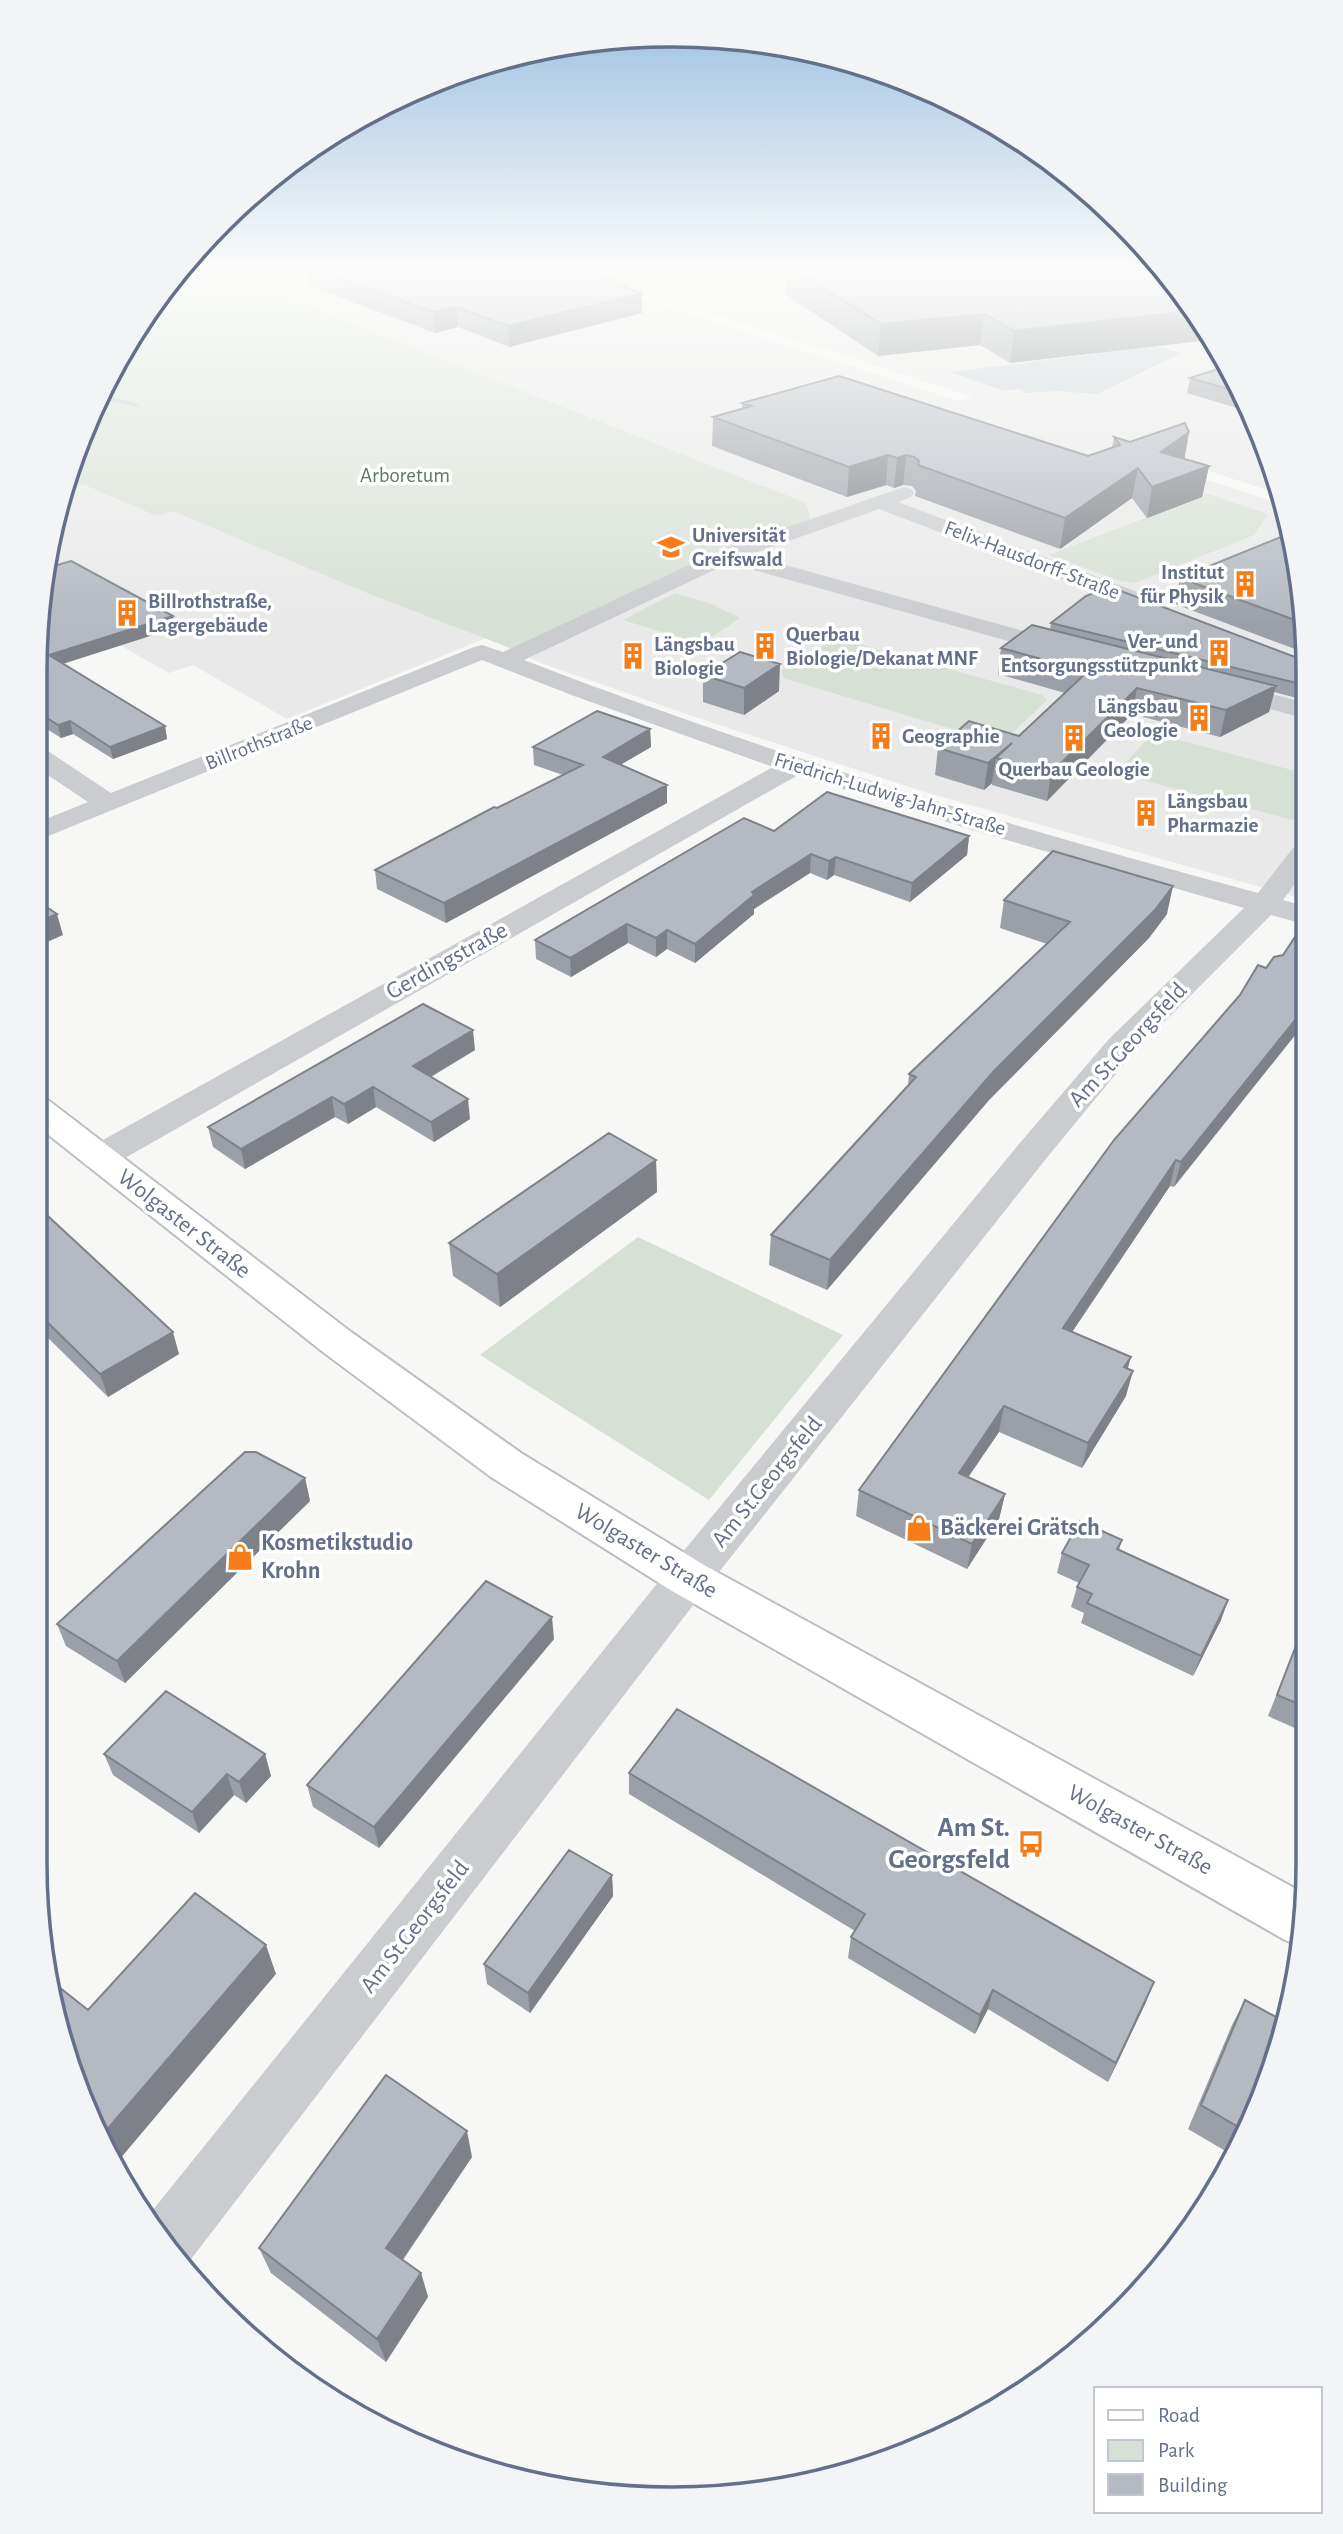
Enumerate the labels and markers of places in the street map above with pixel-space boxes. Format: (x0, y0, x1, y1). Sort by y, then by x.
place label: Universität Greifswald (692, 525, 786, 570)
school or university icon: Universität Greifswald (656, 532, 686, 562)
place label: Institut für Physik (1140, 562, 1225, 607)
building icon: Institut für Physik (1230, 569, 1260, 599)
place label: Billrothstraße, Lagergebäude (148, 591, 272, 636)
building icon: Billrothstraße, Lagergebäude (112, 598, 142, 628)
place label: Querbau Biologie/Dekanat MNF (786, 624, 978, 669)
building icon: Querbau Biologie/Dekanat MNF (750, 631, 780, 661)
place label: Ver- und Entsorgungsstützpunkt (1000, 631, 1198, 676)
place label: Längsbau Biologie (654, 634, 735, 679)
building icon: Ver- und Entsorgungsstützpunkt (1204, 638, 1234, 668)
building icon: Längsbau Biologie (618, 641, 648, 671)
place label: Längsbau Geologie (1097, 696, 1178, 741)
building icon: Längsbau Geologie (1184, 703, 1214, 733)
building icon: Geographie (866, 721, 896, 751)
building icon: Querbau Geologie (1059, 723, 1089, 753)
place label: Geographie (902, 726, 1000, 747)
place label: Querbau Geologie (998, 759, 1150, 781)
place label: Längsbau Pharmazie (1167, 791, 1259, 836)
building icon: Längsbau Pharmazie (1131, 798, 1161, 828)
shop icon: Bäckerei Grätsch (904, 1513, 934, 1543)
place label: Bäckerei Grätsch (940, 1516, 1100, 1540)
place label: Kosmetikstudio Krohn (261, 1531, 413, 1583)
shop icon: Kosmetikstudio Krohn (225, 1542, 255, 1572)
place label: Am St. Georgsfeld (888, 1814, 1010, 1874)
bus stop icon: Am St. Georgsfeld (1016, 1829, 1046, 1859)

